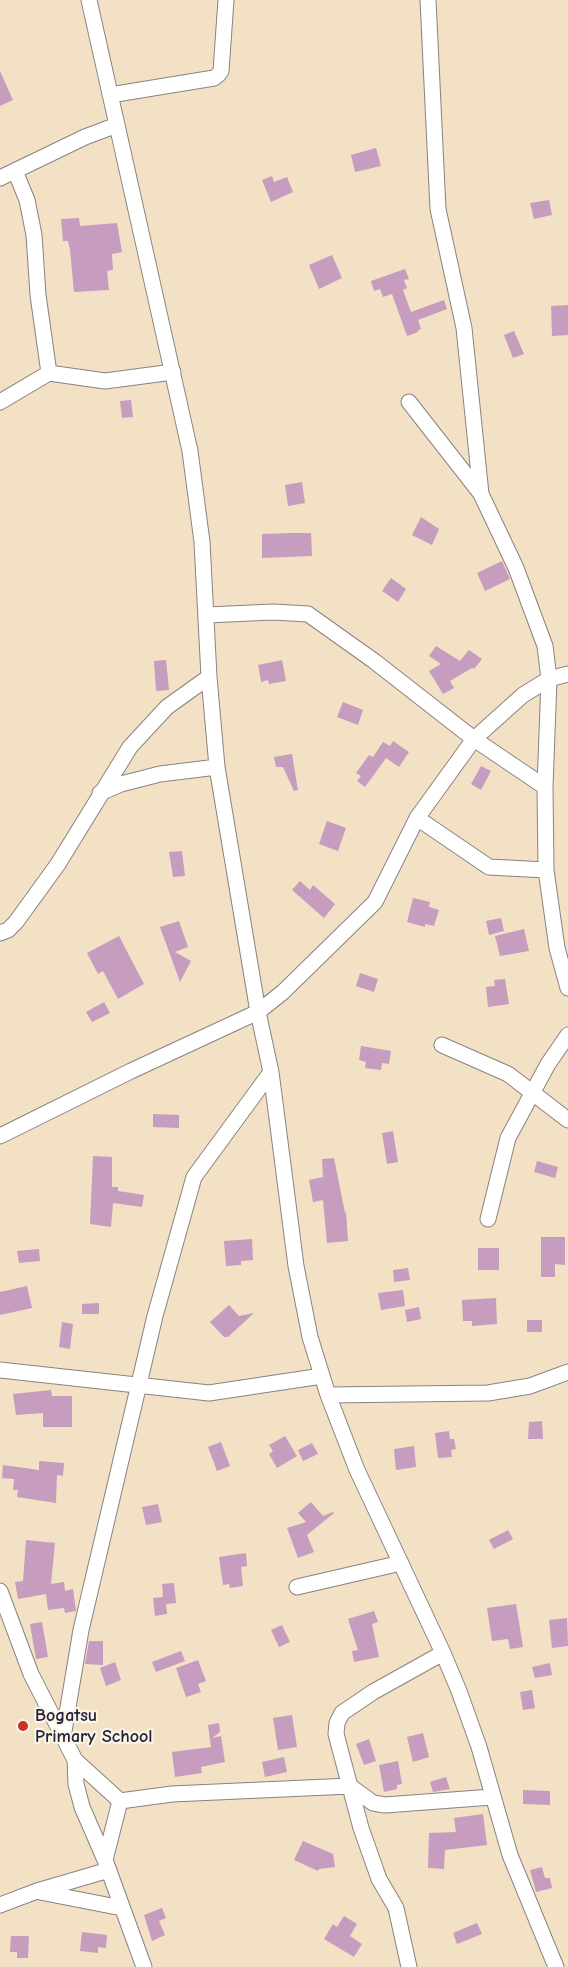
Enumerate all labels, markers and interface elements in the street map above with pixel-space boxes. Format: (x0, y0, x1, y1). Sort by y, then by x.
place label: Bogatsu Primary School (35, 1705, 153, 1748)
marker: Bogatsu Primary School (16, 1719, 30, 1733)

